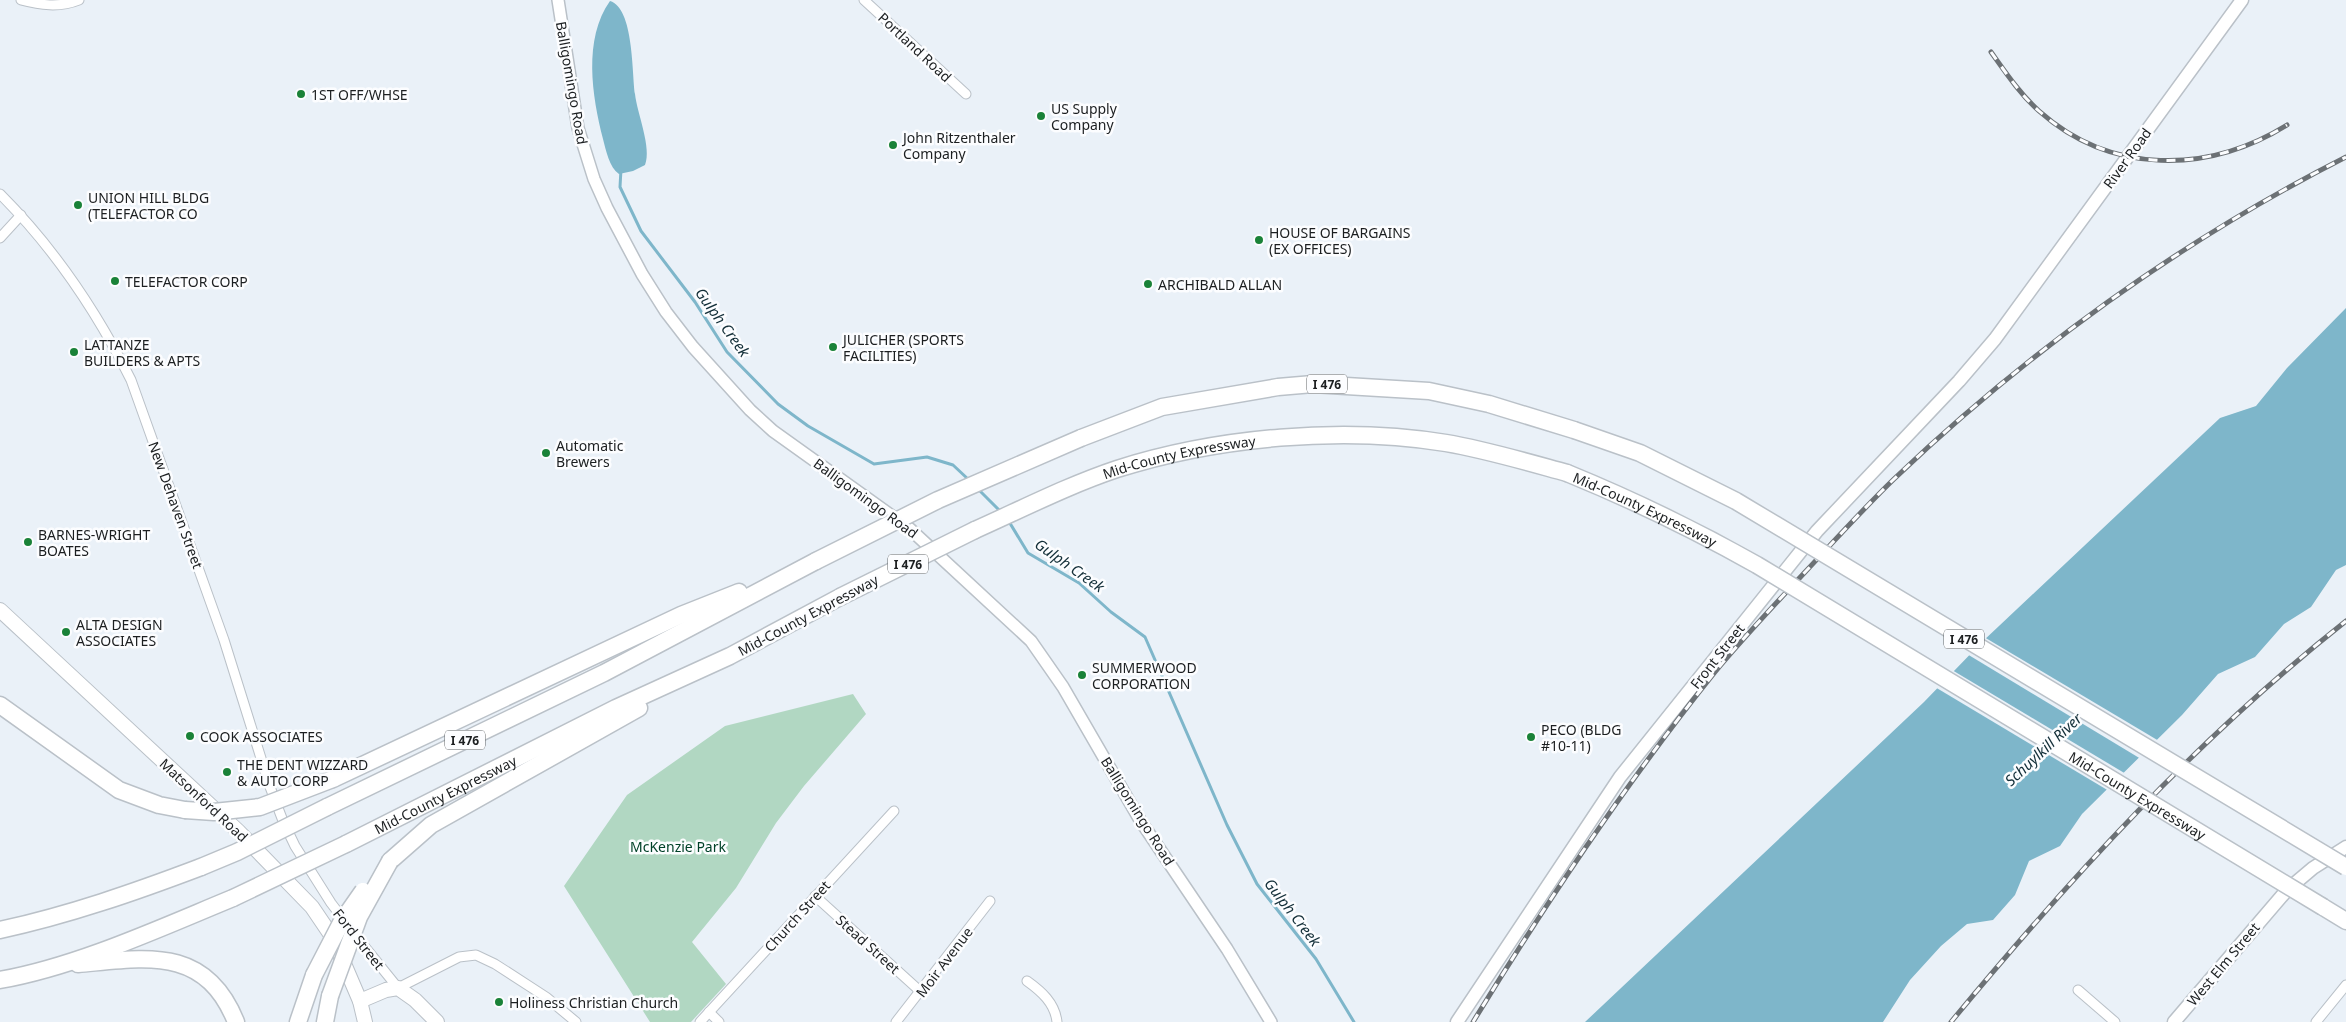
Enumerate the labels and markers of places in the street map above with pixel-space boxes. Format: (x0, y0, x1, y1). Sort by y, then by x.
place label: 1ST OFF/WHSE (311, 85, 408, 104)
marker: 1ST OFF/WHSE (295, 88, 307, 100)
place label: US Supply Company (1051, 99, 1118, 134)
marker: US Supply Company (1035, 110, 1047, 122)
place label: John Ritzenthaler Company (901, 128, 1016, 163)
marker: John Ritzenthaler Company (887, 139, 899, 151)
place label: UNION HILL BLDG (TELEFACTOR CO (88, 188, 209, 223)
marker: UNION HILL BLDG (TELEFACTOR CO (72, 199, 84, 211)
place label: HOUSE OF BARGAINS (EX OFFICES) (1269, 223, 1411, 258)
marker: HOUSE OF BARGAINS (EX OFFICES) (1253, 234, 1265, 246)
place label: TELEFACTOR CORP (125, 272, 248, 291)
marker: TELEFACTOR CORP (109, 275, 121, 287)
place label: ARCHIBALD ALLAN (1158, 275, 1282, 294)
marker: ARCHIBALD ALLAN (1142, 278, 1154, 290)
place label: JULICHER (SPORTS FACILITIES) (841, 330, 964, 365)
place label: LATTANZE BUILDERS & APTS (84, 335, 201, 370)
marker: JULICHER (SPORTS FACILITIES) (827, 341, 839, 353)
marker: LATTANZE BUILDERS & APTS (68, 346, 80, 358)
place label: Automatic Brewers (556, 436, 624, 471)
marker: Automatic Brewers (540, 447, 552, 459)
place label: BARNES-WRIGHT BOATES (38, 525, 150, 560)
marker: BARNES-WRIGHT BOATES (22, 536, 34, 548)
place label: ALTA DESIGN ASSOCIATES (76, 615, 163, 650)
marker: ALTA DESIGN ASSOCIATES (60, 626, 72, 638)
place label: SUMMERWOOD CORPORATION (1092, 658, 1197, 693)
marker: SUMMERWOOD CORPORATION (1076, 669, 1088, 681)
place label: PECO (BLDG #10-11) (1541, 720, 1621, 755)
place label: COOK ASSOCIATES (200, 727, 323, 746)
marker: COOK ASSOCIATES (184, 730, 196, 742)
marker: PECO (BLDG #10-11) (1525, 731, 1537, 743)
place label: THE DENT WIZZARD & AUTO CORP (237, 755, 368, 790)
marker: THE DENT WIZZARD & AUTO CORP (221, 766, 233, 778)
place label: Holiness Christian Church (509, 993, 678, 1012)
marker: Holiness Christian Church (493, 996, 505, 1008)

